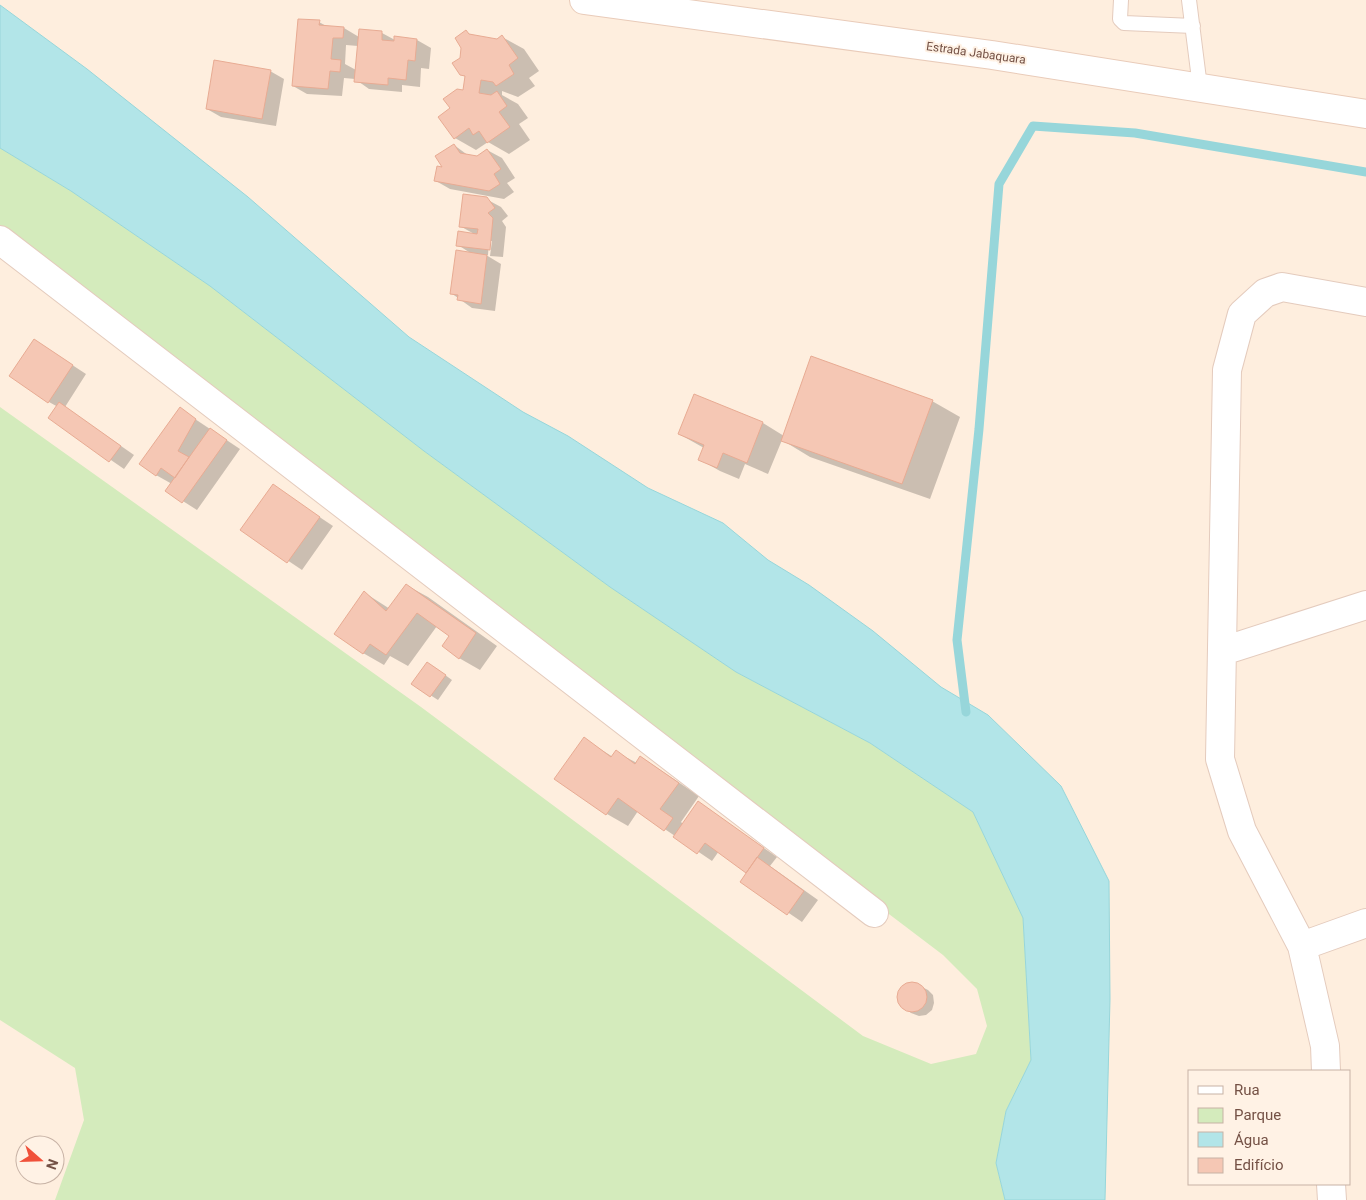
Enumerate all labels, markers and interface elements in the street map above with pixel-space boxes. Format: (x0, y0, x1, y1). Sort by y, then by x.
street label: Estrada Jabaquara (925, 39, 1027, 67)
legend (1188, 1070, 1351, 1185)
text: Rua (1234, 1081, 1260, 1099)
text: Parque (1234, 1106, 1281, 1124)
text: Água (1234, 1131, 1269, 1149)
north arrow (15, 1135, 65, 1185)
text: Edifício (1234, 1156, 1283, 1174)
text: N (43, 1157, 61, 1172)

